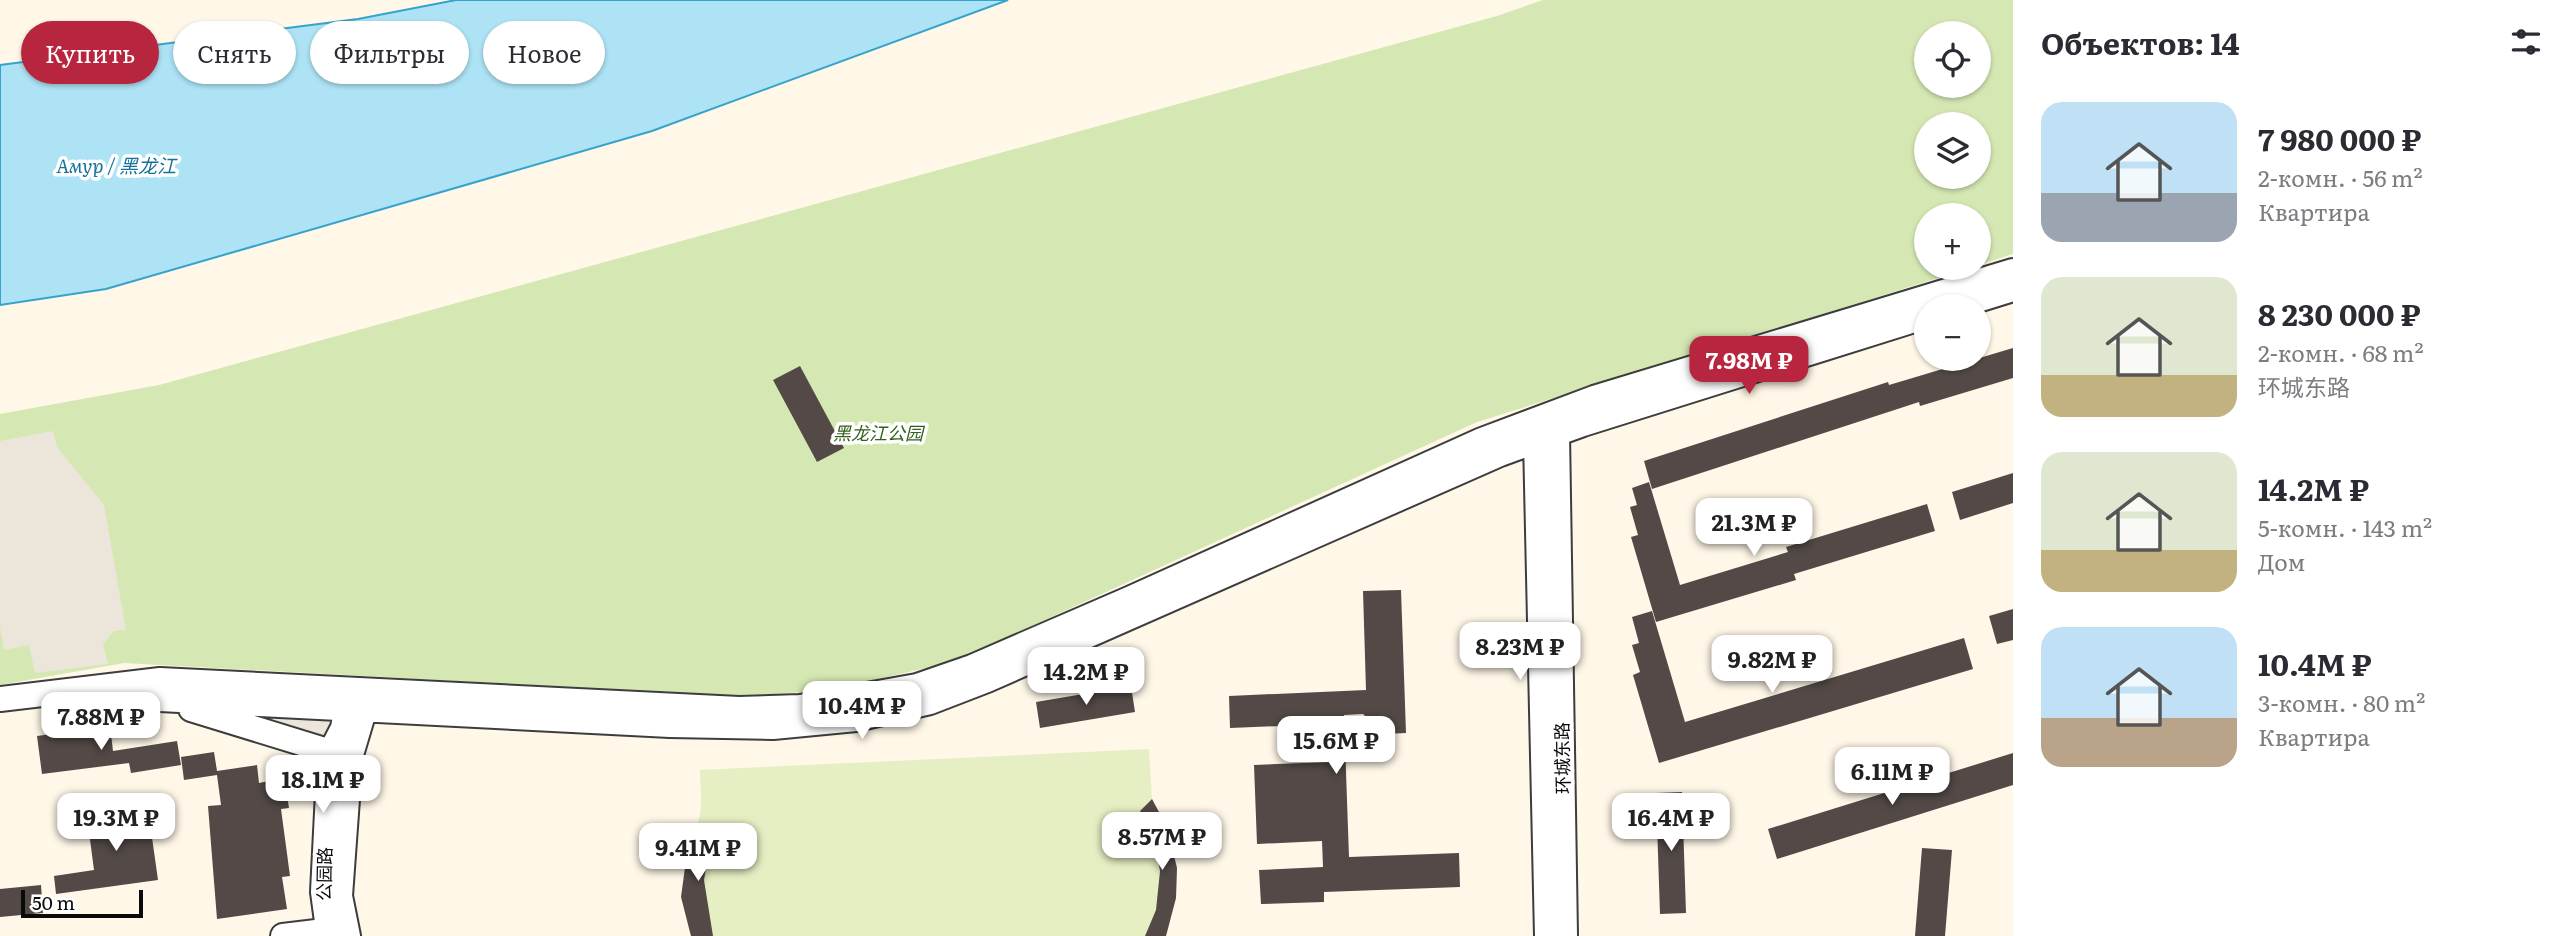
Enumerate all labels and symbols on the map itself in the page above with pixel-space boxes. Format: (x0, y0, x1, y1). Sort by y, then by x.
water label: Амур / 黑龙江 (56, 151, 178, 179)
pin: 7.98M ₽ (1684, 336, 1814, 396)
park label: 黑龙江公园 (833, 419, 926, 446)
pin: 21.3M ₽ (1689, 498, 1819, 558)
pin: 8.23M ₽ (1455, 622, 1585, 682)
pin: 9.82M ₽ (1707, 636, 1837, 695)
pin: 14.2M ₽ (1021, 648, 1151, 707)
pin: 10.4M ₽ (797, 682, 927, 741)
pin: 7.88M ₽ (36, 692, 166, 752)
pin: 15.6M ₽ (1271, 716, 1401, 776)
street label: 环城东路 (1547, 722, 1576, 794)
pin: 6.11M ₽ (1827, 748, 1957, 807)
pin: 18.1M ₽ (258, 756, 388, 815)
pin: 19.3M ₽ (51, 794, 181, 853)
pin: 16.4M ₽ (1606, 794, 1736, 853)
pin: 8.57M ₽ (1097, 812, 1227, 872)
pin: 9.41M ₽ (633, 824, 763, 883)
street label: 公园路 (310, 847, 337, 901)
scale bar (21, 887, 144, 919)

